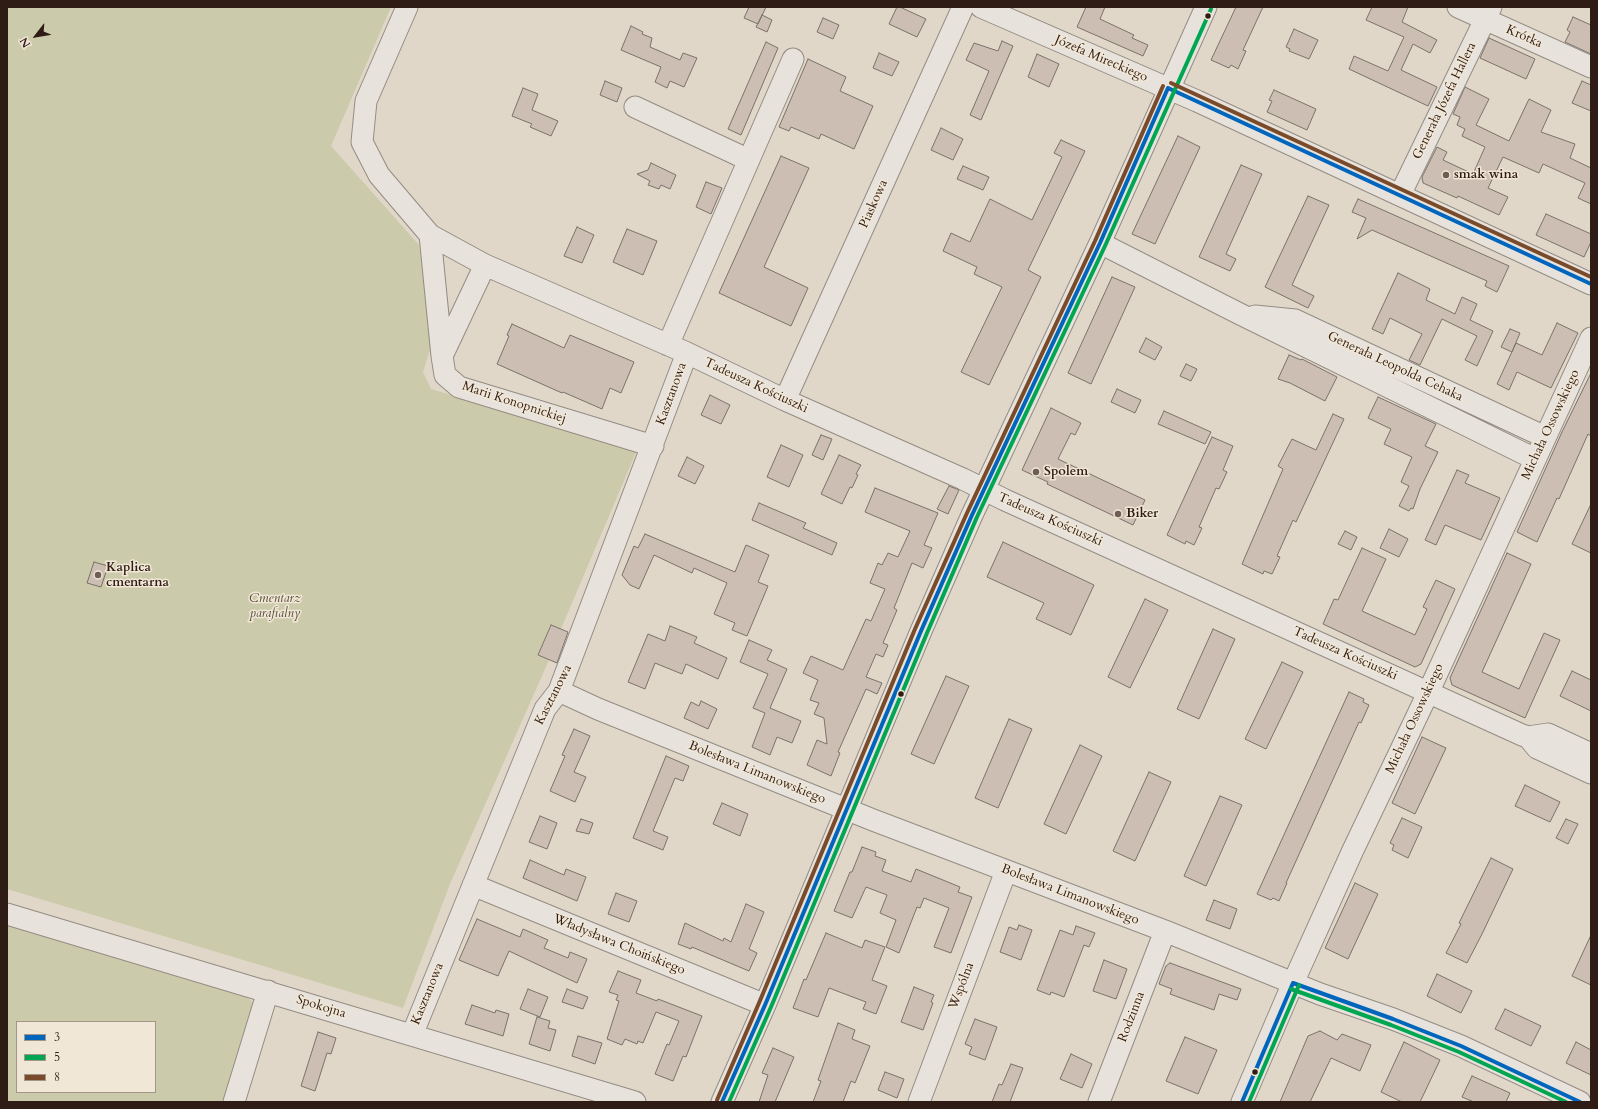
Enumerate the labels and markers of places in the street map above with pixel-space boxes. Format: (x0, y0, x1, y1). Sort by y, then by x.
unlabelled marker (1203, 11, 1213, 21)
place label: smak wina (1454, 167, 1518, 183)
marker: smak wina (1441, 170, 1451, 180)
place label: Spolem (1044, 464, 1088, 480)
marker: Spolem (1031, 467, 1041, 477)
place label: Biker (1126, 506, 1158, 522)
marker: Biker (1113, 509, 1123, 519)
place label: Kaplica cmentarna (106, 560, 169, 591)
marker: Kaplica cmentarna (93, 570, 103, 580)
unlabelled marker (896, 689, 906, 699)
unlabelled marker (1250, 1067, 1260, 1077)

